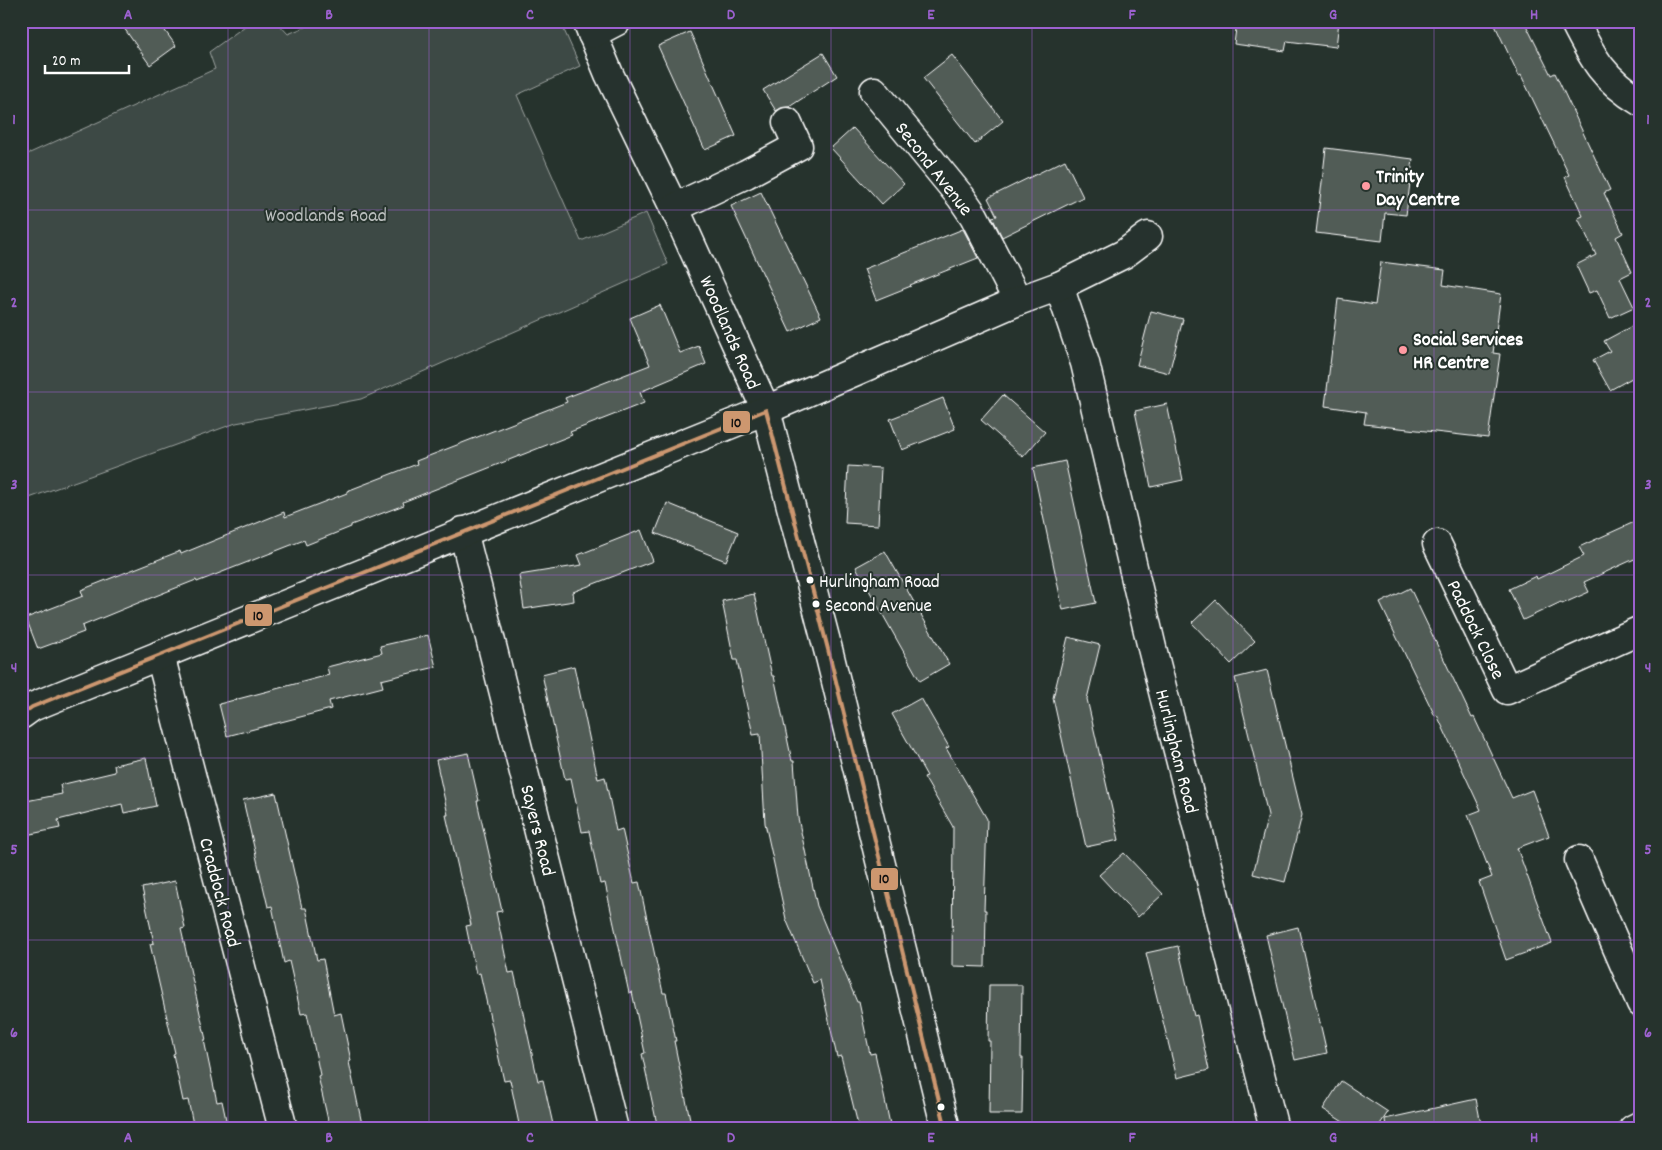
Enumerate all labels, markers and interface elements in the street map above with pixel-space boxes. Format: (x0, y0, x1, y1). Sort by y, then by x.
text: A (124, 4, 133, 27)
text: B (325, 4, 333, 27)
text: C (526, 4, 534, 27)
text: D (727, 4, 736, 27)
text: E (927, 4, 935, 27)
text: F (1128, 4, 1136, 27)
text: G (1329, 4, 1337, 27)
text: H (1530, 4, 1538, 27)
scale bar (45, 42, 129, 74)
text: 20 m (52, 51, 80, 73)
text: 1 (12, 109, 16, 132)
text: 1 (1646, 109, 1650, 132)
street label: Second Avenue (887, 117, 978, 223)
place label: Trinity Day Centre (1376, 164, 1460, 215)
marker: Trinity Day Centre (1360, 180, 1372, 192)
park label: Woodlands Road (265, 203, 387, 231)
street label: Woodlands Road (691, 272, 766, 395)
text: 2 (11, 292, 18, 315)
text: 2 (1645, 292, 1652, 315)
place label: Social Services HR Centre (1413, 327, 1523, 378)
marker: Social Services HR Centre (1397, 344, 1409, 356)
line badge: 10 (722, 410, 751, 434)
text: 10 (731, 414, 741, 434)
text: 3 (10, 474, 18, 497)
text: 3 (1644, 474, 1652, 497)
place label: Hurlingham Road (819, 570, 940, 597)
marker: Hurlingham Road (805, 575, 815, 585)
street label: Paddock Close (1438, 576, 1511, 685)
place label: Second Avenue (825, 594, 932, 621)
marker: Second Avenue (811, 599, 821, 609)
line badge: 10 (244, 603, 273, 627)
text: 10 (253, 607, 263, 627)
text: 4 (11, 657, 17, 680)
text: 4 (1645, 657, 1651, 680)
street label: Hurlingham Road (1146, 687, 1204, 817)
street label: Sayers Road (511, 782, 561, 879)
street label: Craddock Road (190, 835, 246, 951)
text: 5 (10, 839, 18, 862)
text: 5 (1644, 839, 1652, 862)
line badge: 10 (870, 867, 899, 891)
text: 10 (879, 870, 889, 890)
text: 6 (10, 1022, 18, 1045)
text: 6 (1644, 1022, 1652, 1045)
unlabelled marker (936, 1102, 946, 1112)
text: A (124, 1127, 133, 1150)
text: B (325, 1127, 333, 1150)
text: C (526, 1127, 534, 1150)
text: D (727, 1127, 736, 1150)
text: E (927, 1127, 935, 1150)
text: F (1128, 1127, 1136, 1150)
text: G (1329, 1127, 1337, 1150)
text: H (1530, 1127, 1538, 1150)

